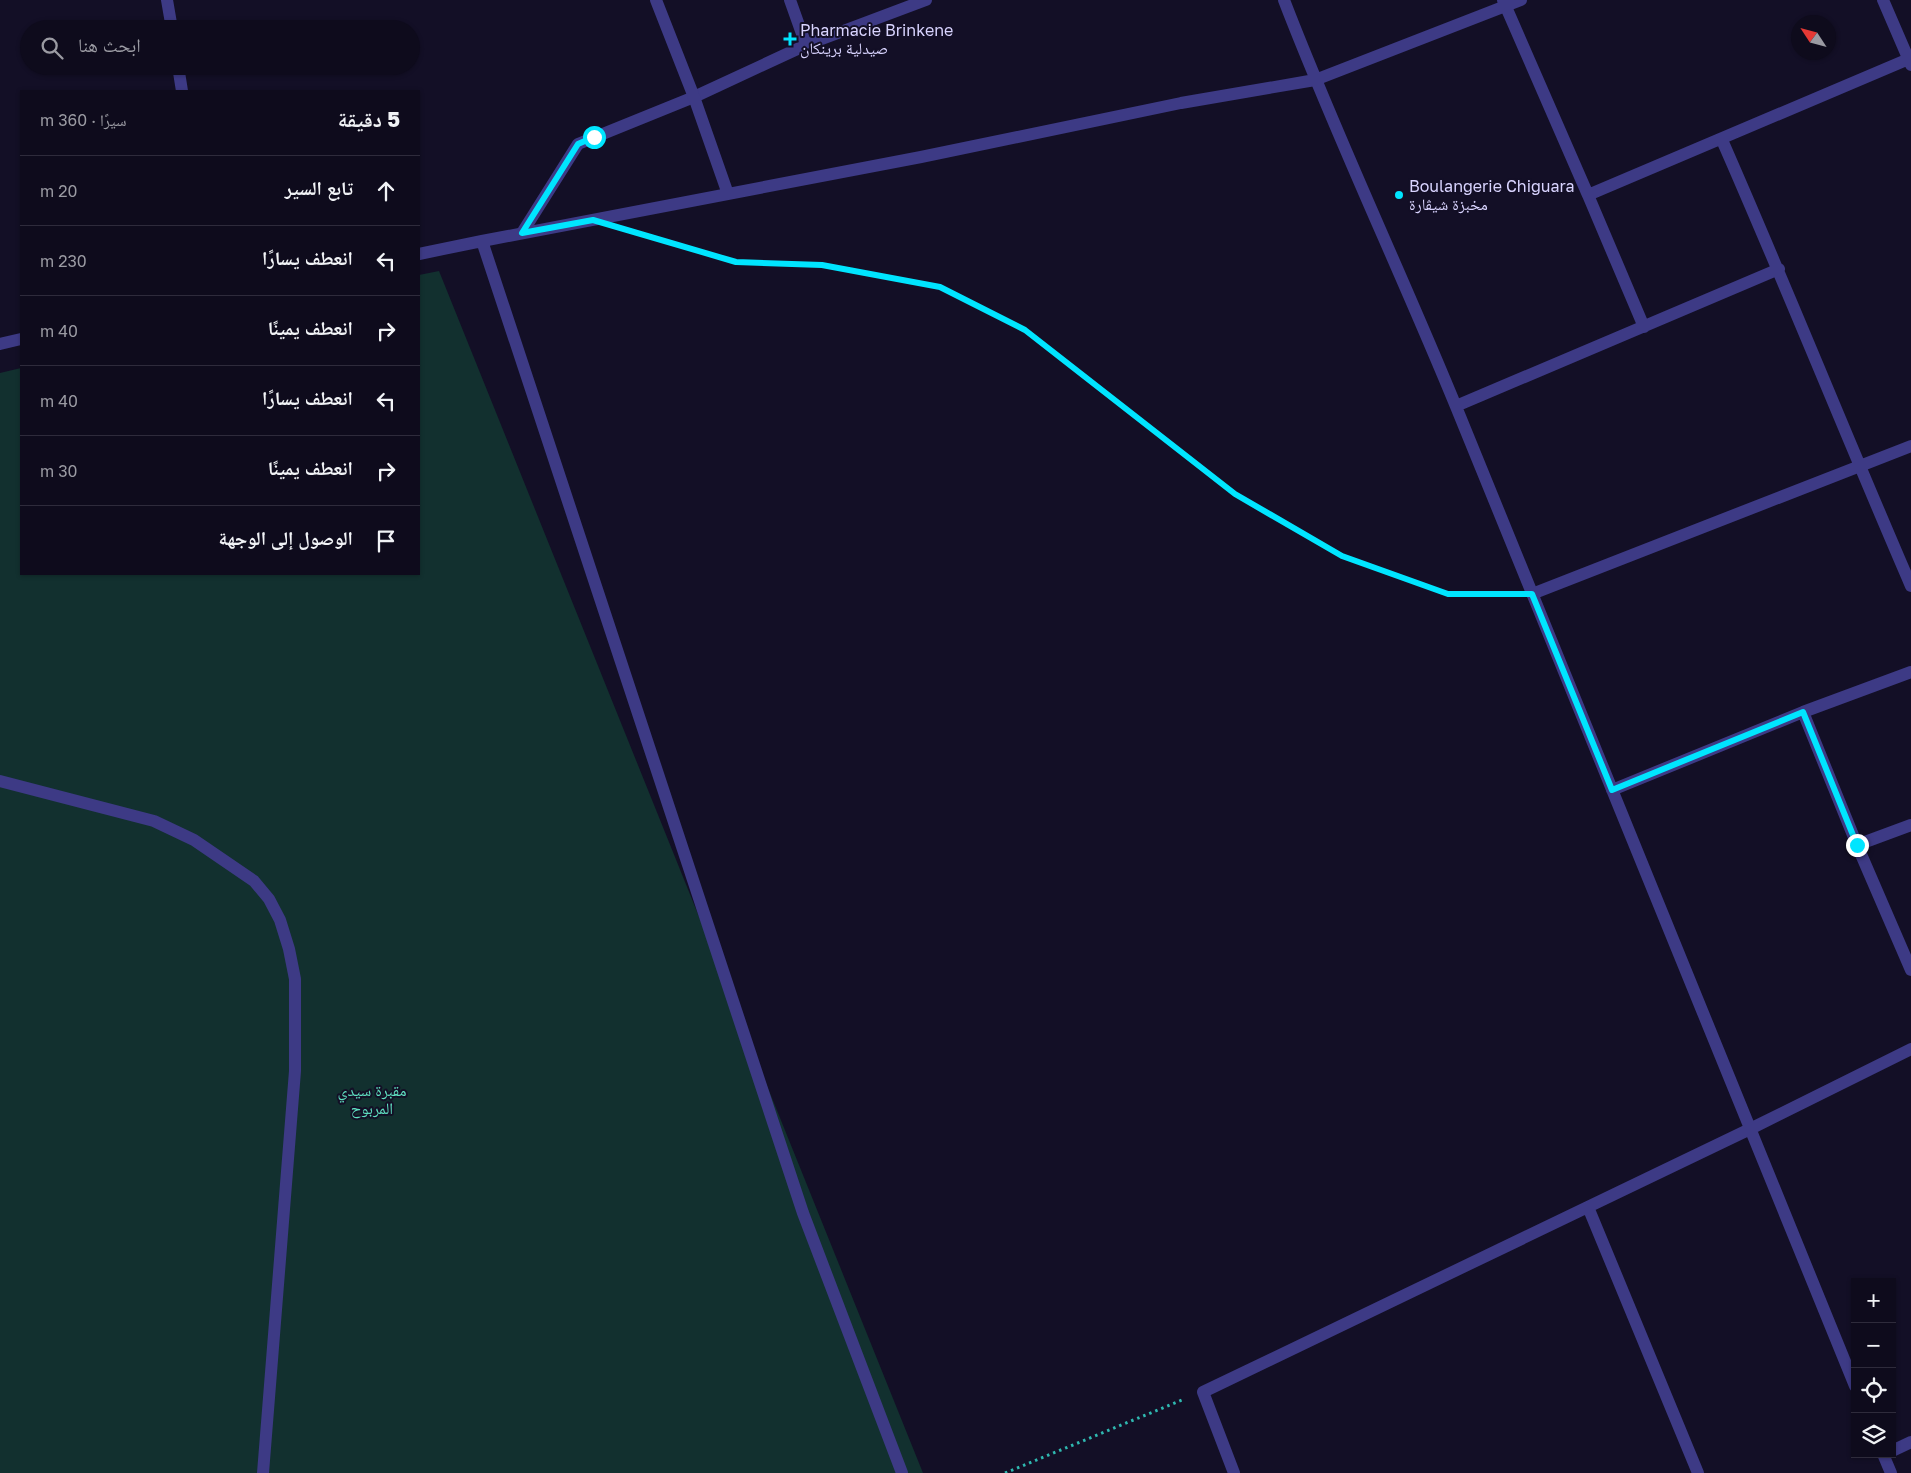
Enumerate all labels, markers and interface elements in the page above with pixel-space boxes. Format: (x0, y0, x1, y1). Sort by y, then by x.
north arrow (1791, 15, 1836, 60)
search box (20, 20, 420, 75)
place label: Pharmacie Brinkene صيدلية برينكان (800, 20, 953, 59)
text: ابحث هنا (78, 33, 141, 56)
marker: Pharmacie Brinkene صيدلية برينكان (784, 33, 796, 45)
icon: search (38, 34, 66, 62)
text: 5 دقيقة (338, 106, 400, 132)
text: سيرًا · 360 m (40, 110, 127, 130)
route start (583, 126, 606, 149)
text: تابع السير (285, 176, 353, 199)
place label: Boulangerie Chiguara مخبزة شيڨارة (1409, 176, 1575, 214)
icon: ahead (372, 177, 400, 205)
text: 20 m (40, 181, 77, 201)
marker: Boulangerie Chiguara مخبزة شيڨارة (1393, 189, 1405, 201)
text: انعطف يسارًا (262, 246, 353, 269)
icon: left (372, 247, 400, 275)
text: 230 m (40, 251, 87, 271)
text: انعطف يمينًا (268, 316, 353, 339)
icon: right (372, 317, 400, 345)
text: 40 m (40, 321, 78, 341)
text: انعطف يسارًا (262, 386, 353, 409)
icon: left (372, 387, 400, 415)
text: 40 m (40, 391, 78, 411)
text: انعطف يمينًا (268, 456, 353, 479)
icon: right (372, 457, 400, 485)
text: 30 m (40, 461, 77, 481)
text: الوصول إلى الوجهة (219, 526, 353, 549)
icon: arrive (372, 527, 400, 555)
route end (1846, 834, 1869, 857)
park label: مقبرة سيدي المربوح (338, 1080, 406, 1119)
map controls (1851, 1278, 1896, 1458)
button: + (1851, 1278, 1896, 1323)
button: − (1851, 1323, 1896, 1368)
button: locate (1851, 1368, 1896, 1413)
button: layers (1851, 1413, 1896, 1458)

